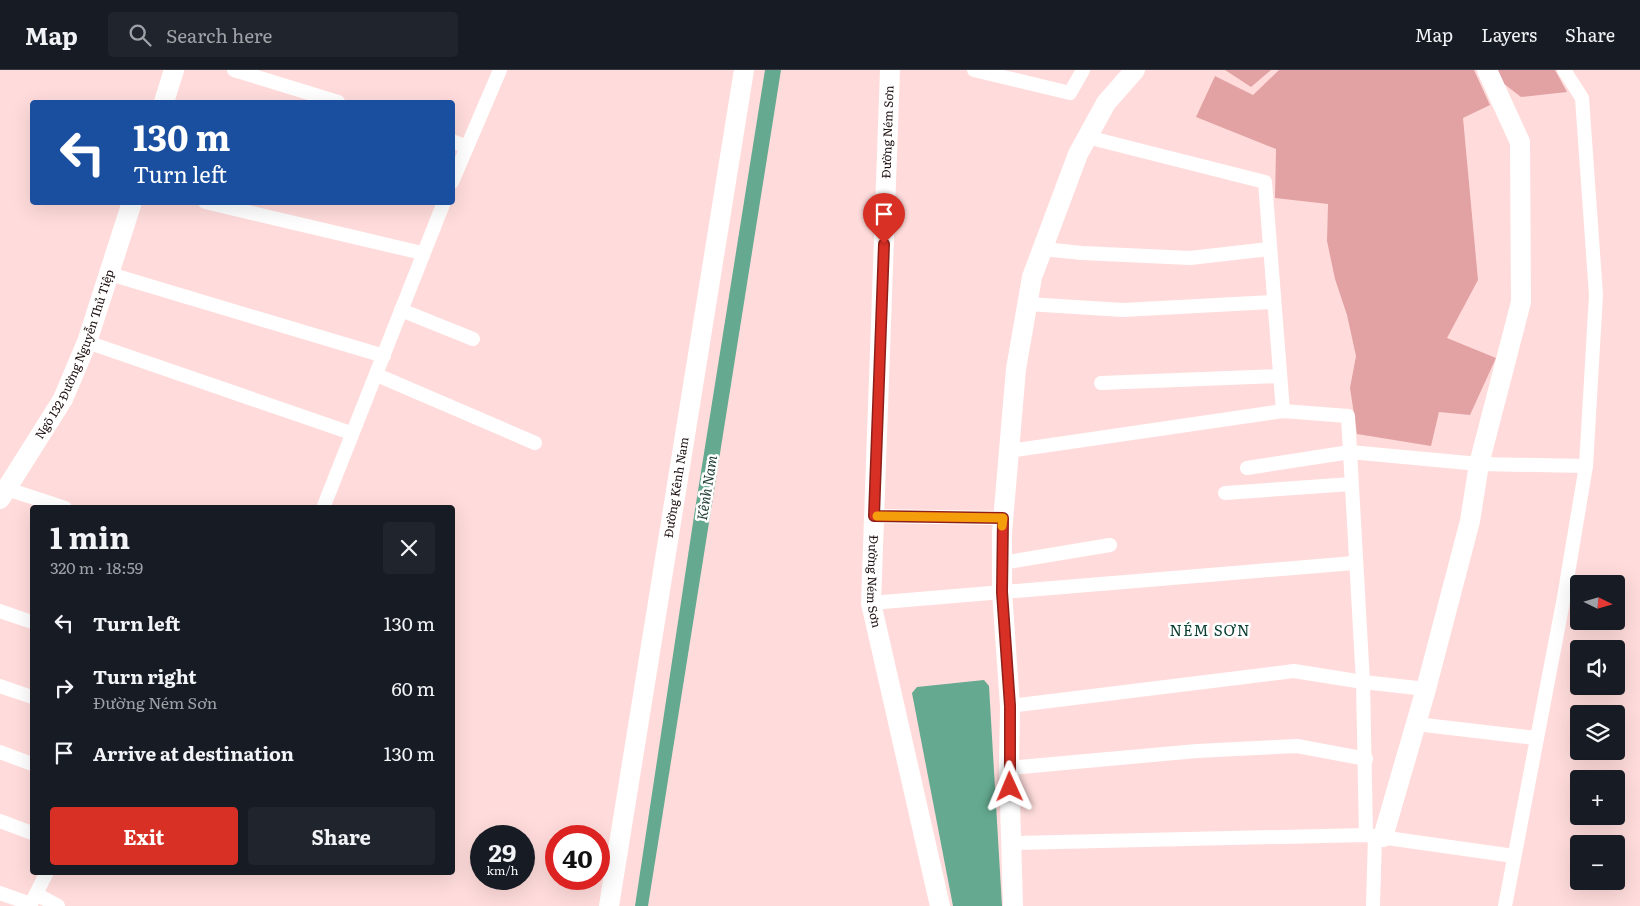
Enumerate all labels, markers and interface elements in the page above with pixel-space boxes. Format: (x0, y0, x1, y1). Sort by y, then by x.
search box (108, 12, 458, 57)
text: Map (25, 17, 78, 52)
icon: search (126, 21, 154, 49)
text: Search here (166, 21, 272, 49)
text: Map (1415, 21, 1453, 48)
text: Layers (1481, 21, 1537, 48)
text: Share (1565, 21, 1615, 48)
street label: Đường Ném Sơn (876, 85, 898, 179)
text: 130 m (133, 110, 230, 162)
icon: left (50, 120, 115, 185)
text: Turn left (133, 157, 227, 190)
pin (863, 193, 905, 244)
icon: arrive (870, 200, 898, 228)
street label: Ngõ 132 Đường Nguyễn Thủ Tiệp (30, 267, 118, 442)
street label: Đường Kênh Nam (659, 435, 693, 539)
water label: Kênh Nam (691, 453, 721, 522)
text: 1 min (50, 514, 130, 558)
button: close (383, 522, 435, 574)
street label: Đường Ném Sơn (863, 535, 886, 630)
text: 320 m · 18:59 (50, 555, 143, 579)
north arrow (1570, 575, 1625, 630)
map controls (1570, 575, 1625, 890)
icon: left (50, 609, 78, 637)
text: Turn left (93, 609, 180, 637)
text: 130 m (384, 609, 435, 637)
district label: NÉM SƠN (1170, 618, 1251, 641)
button: sound (1570, 640, 1625, 695)
text: Turn right (93, 662, 197, 690)
icon: right (50, 674, 78, 702)
text: 60 m (392, 674, 435, 702)
text: Đường Ném Sơn (93, 690, 217, 714)
button: layers (1570, 705, 1625, 760)
icon: arrive (50, 739, 78, 767)
text: Arrive at destination (93, 739, 294, 767)
text: 130 m (384, 739, 435, 767)
position arrow (983, 760, 1035, 812)
button: + (1570, 770, 1625, 825)
button: Exit (50, 807, 238, 865)
button: Share (248, 807, 435, 865)
speed limit sign: 40 (545, 825, 610, 890)
text: 29 (489, 833, 516, 870)
button: − (1570, 835, 1625, 890)
text: km/h (487, 861, 518, 879)

